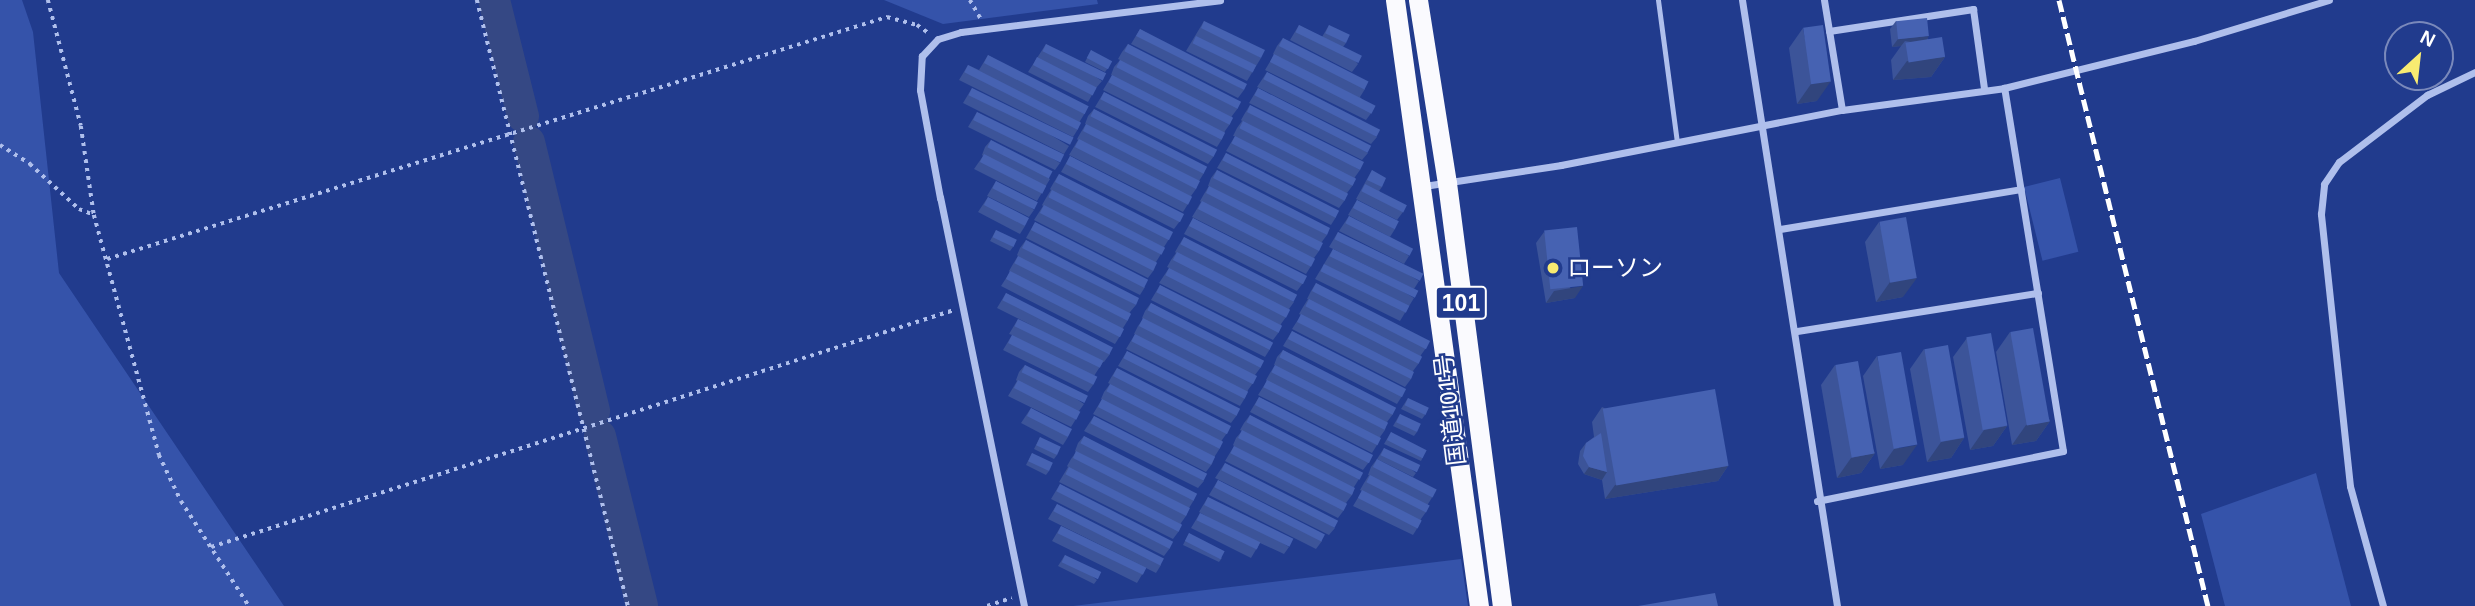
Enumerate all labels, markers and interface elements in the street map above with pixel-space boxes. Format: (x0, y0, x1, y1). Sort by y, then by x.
north arrow (2384, 21, 2454, 91)
text: N (2417, 26, 2439, 51)
place label: ローソン (1567, 254, 1663, 282)
marker: ローソン (1545, 260, 1561, 276)
road number: 101 (1435, 284, 1487, 322)
street label: 国道101号 (1429, 353, 1471, 467)

